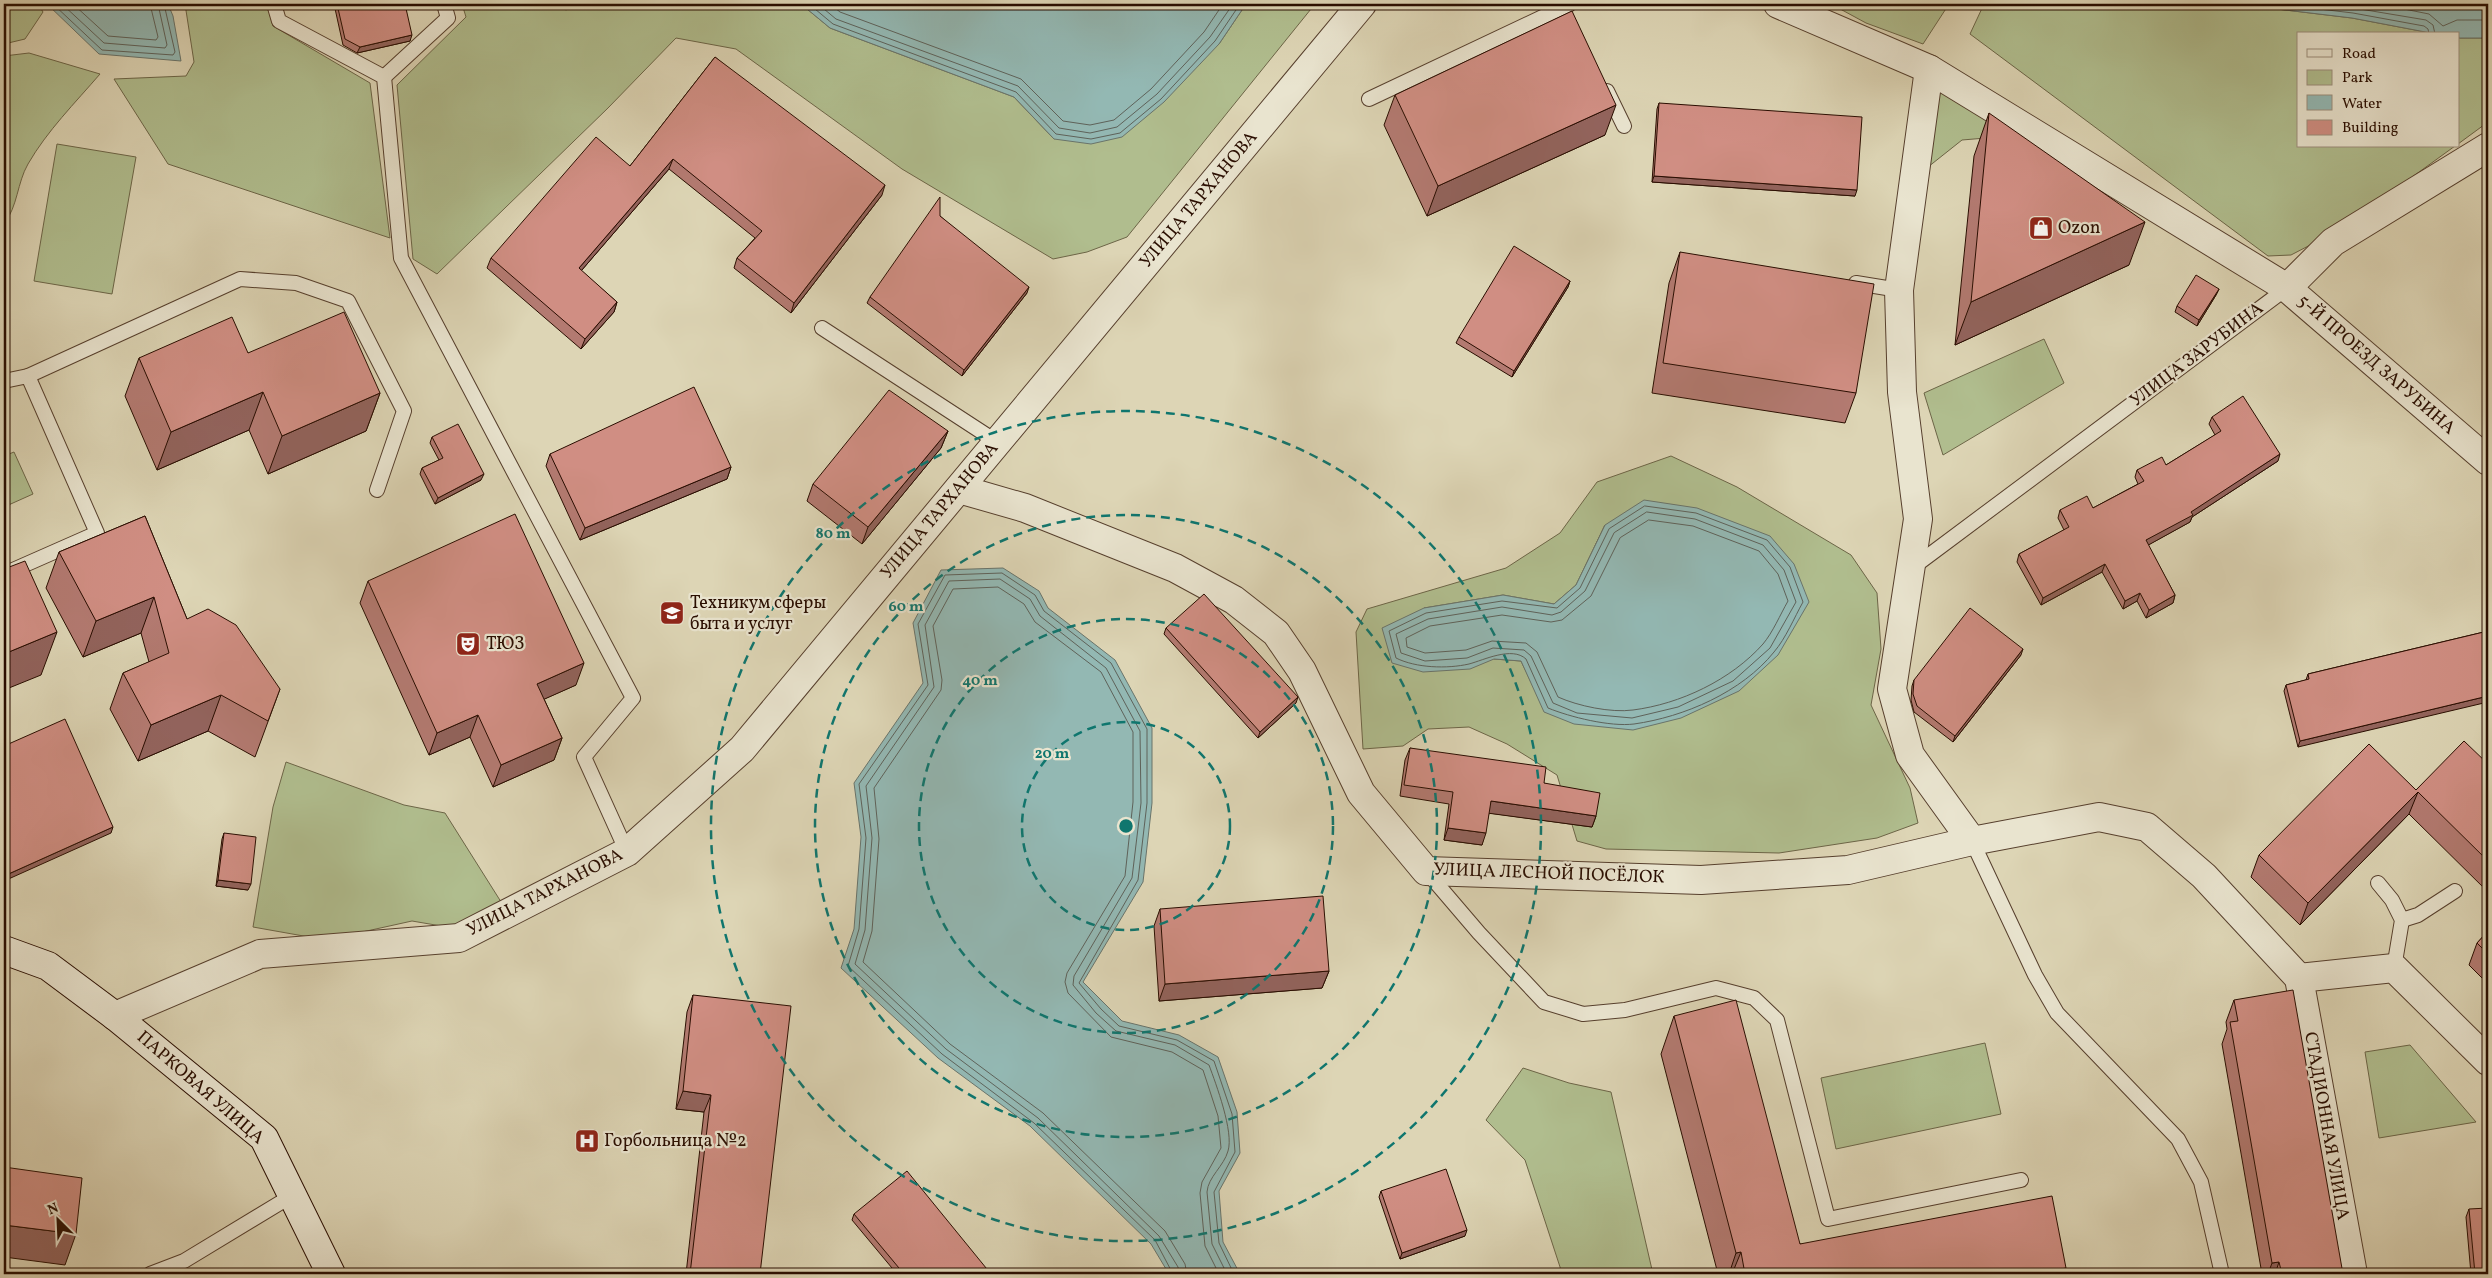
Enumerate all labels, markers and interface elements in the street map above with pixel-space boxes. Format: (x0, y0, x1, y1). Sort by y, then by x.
legend (2297, 32, 2460, 148)
text: Road (2342, 44, 2376, 65)
text: Park (2342, 68, 2373, 89)
text: Water (2342, 94, 2382, 115)
text: Building (2342, 118, 2399, 139)
street label: УЛИЦА ТАРХАНОВА (1134, 126, 1264, 274)
shop icon: Ozon (2028, 215, 2054, 241)
place label: Ozon (2058, 216, 2101, 241)
street label: 5-Й ПРОЕЗД ЗАРУБИНА (2291, 289, 2461, 441)
street label: УЛИЦА ЗАРУБИНА (2125, 296, 2269, 414)
street label: УЛИЦА ТАРХАНОВА (875, 437, 1005, 585)
text: 80 m (816, 524, 851, 545)
place label: Техникум сферы быта и услуг (690, 591, 826, 637)
text: 60 m (889, 597, 924, 618)
school or university icon: Техникум сферы быта и услуг (659, 600, 685, 626)
theatre icon: ТЮЗ (455, 631, 481, 657)
place label: ТЮЗ (486, 632, 525, 657)
text: 40 m (962, 671, 998, 692)
text: 20 m (1035, 744, 1070, 765)
centre of rings (1117, 817, 1135, 835)
street label: УЛИЦА ТАРХАНОВА (463, 843, 628, 943)
street label: УЛИЦА ЛЕСНОЙ ПОСЁЛОК (1433, 857, 1665, 891)
street label: ПАРКОВАЯ УЛИЦА (131, 1025, 270, 1151)
street label: СТАДИОННАЯ УЛИЦА (2297, 1030, 2355, 1222)
hospital icon: Горбольница №2 (574, 1128, 600, 1154)
place label: Горбольница №2 (604, 1129, 747, 1154)
north arrow (32, 1196, 82, 1246)
text: N (45, 1199, 62, 1220)

